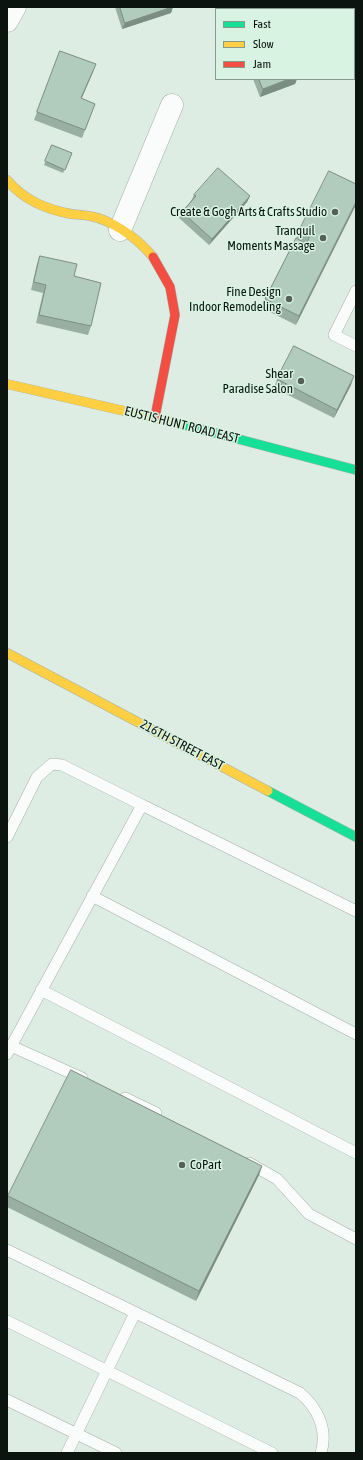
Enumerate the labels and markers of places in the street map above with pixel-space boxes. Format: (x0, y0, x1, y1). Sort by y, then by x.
place label: Create & Gogh Arts & Crafts Studio (170, 204, 327, 220)
marker: Create & Gogh Arts & Crafts Studio (330, 207, 340, 217)
place label: Tranquil Moments Massage (227, 223, 315, 254)
marker: Tranquil Moments Massage (318, 233, 328, 243)
place label: Fine Design Indoor Remodeling (189, 284, 281, 315)
marker: Fine Design Indoor Remodeling (284, 294, 294, 304)
place label: Shear Paradise Salon (223, 366, 293, 397)
marker: Shear Paradise Salon (296, 376, 306, 386)
place label: CoPart (190, 1157, 222, 1173)
marker: CoPart (177, 1160, 187, 1170)

